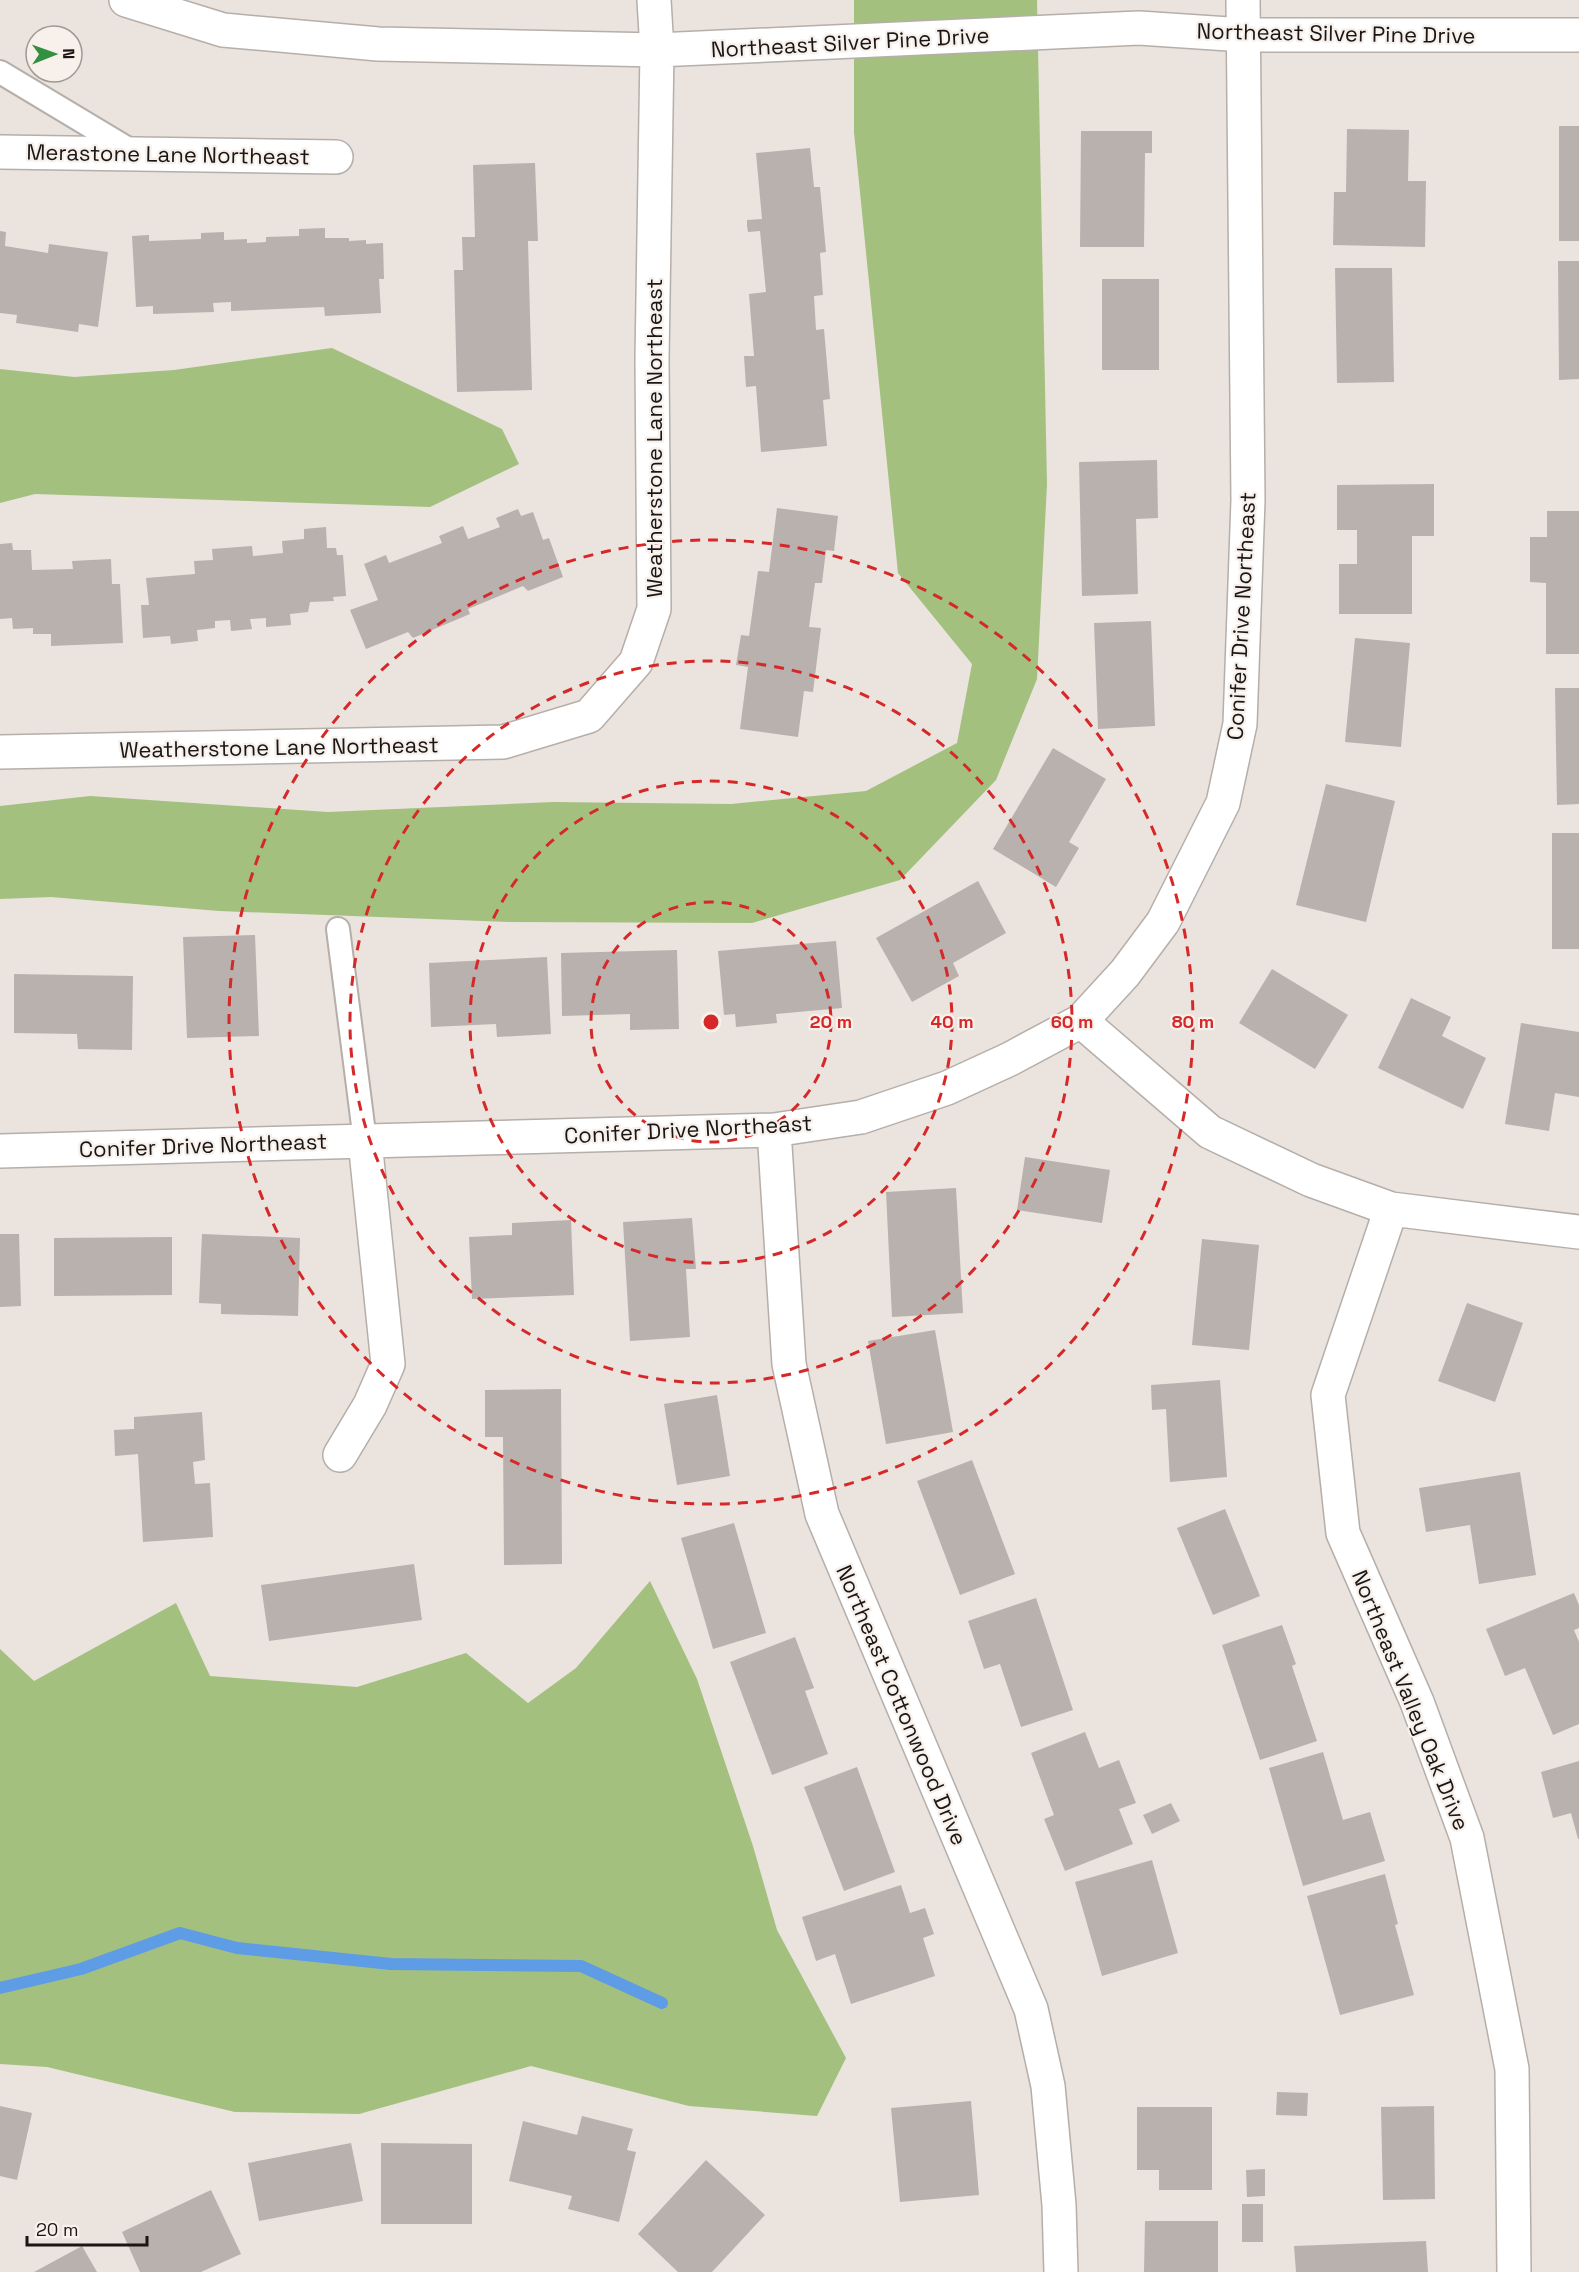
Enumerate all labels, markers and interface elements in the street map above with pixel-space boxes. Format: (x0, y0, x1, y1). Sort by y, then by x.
street label: Northeast Silver Pine Drive (1196, 17, 1476, 49)
street label: Northeast Silver Pine Drive (710, 21, 990, 63)
north arrow (24, 24, 84, 84)
text: N (58, 48, 79, 59)
street label: Merastone Lane Northeast (26, 138, 310, 170)
street label: Weatherstone Lane Northeast (640, 278, 668, 598)
street label: Conifer Drive Northeast (1221, 491, 1261, 741)
street label: Weatherstone Lane Northeast (119, 730, 439, 764)
text: 20 m (810, 1010, 852, 1033)
text: 40 m (930, 1010, 974, 1033)
text: 60 m (1051, 1010, 1093, 1033)
text: 80 m (1172, 1010, 1214, 1033)
centre of rings (701, 1012, 721, 1032)
street label: Conifer Drive Northeast (563, 1109, 813, 1149)
street label: Conifer Drive Northeast (78, 1127, 328, 1163)
street label: Northeast Cottonwood Drive (830, 1561, 974, 1849)
street label: Northeast Valley Oak Drive (1346, 1566, 1476, 1834)
scale bar (27, 2209, 147, 2247)
text: 20 m (36, 2218, 79, 2241)

